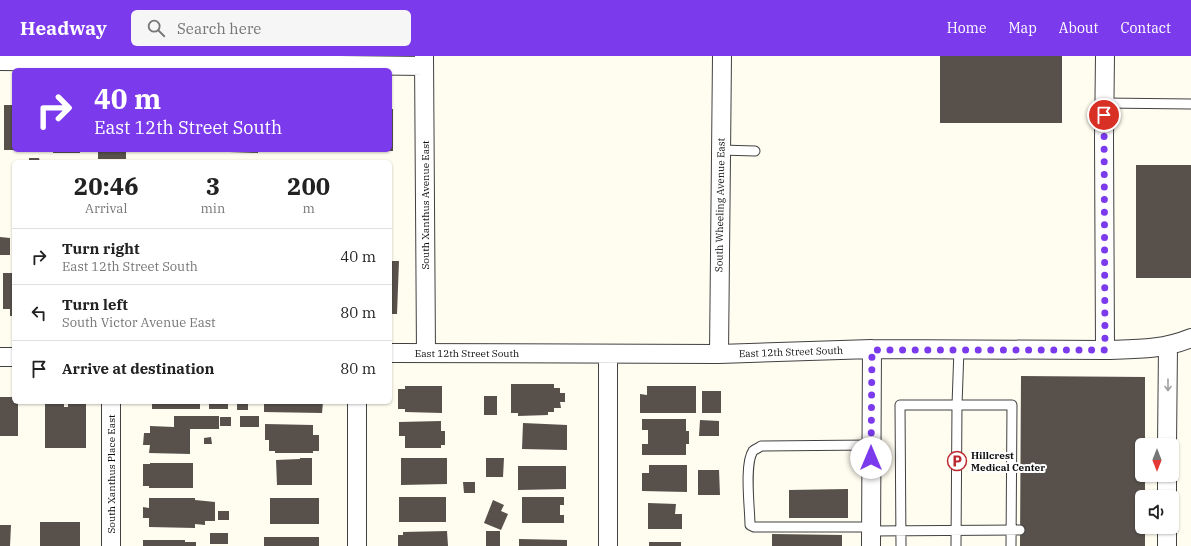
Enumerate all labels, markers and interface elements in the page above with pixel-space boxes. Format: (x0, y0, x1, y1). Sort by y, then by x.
search box (131, 10, 411, 46)
text: Headway (20, 16, 107, 40)
icon: search (145, 17, 167, 39)
text: Search here (177, 19, 261, 38)
text: Home (947, 19, 986, 37)
text: Map (1008, 19, 1037, 37)
text: About (1059, 19, 1098, 37)
text: Contact (1120, 19, 1171, 37)
text: 40 m (94, 80, 161, 117)
icon: right (28, 84, 80, 136)
pin (1087, 98, 1121, 132)
icon: arrive (1093, 104, 1115, 126)
text: East 12th Street South (94, 116, 282, 139)
street label: South Wheeling Avenue East (712, 137, 728, 272)
street label: South Xanthus Avenue East (419, 140, 432, 270)
text: 20:46 (74, 170, 139, 202)
text: 3 (206, 170, 220, 202)
text: 200 (287, 170, 330, 202)
text: Arrival (85, 200, 127, 217)
text: min (200, 200, 225, 217)
text: m (302, 200, 315, 217)
text: Turn right (62, 239, 140, 258)
icon: right (28, 246, 50, 268)
text: 40 m (340, 247, 376, 266)
text: East 12th Street South (62, 258, 198, 275)
text: Turn left (62, 295, 128, 314)
icon: left (28, 302, 50, 324)
text: 80 m (340, 303, 376, 322)
text: South Victor Avenue East (62, 314, 216, 331)
street label: East 12th Street South (739, 344, 843, 360)
street label: East 12th Street South (415, 347, 519, 360)
icon: arrive (28, 358, 50, 380)
text: Arrive at destination (62, 359, 214, 378)
text: 80 m (340, 359, 376, 378)
one-way arrow (1164, 378, 1172, 391)
street label: South Xanthus Place East (105, 414, 118, 534)
position arrow (850, 437, 892, 479)
north arrow (1135, 438, 1179, 482)
map controls (1135, 438, 1179, 534)
place label: Hillcrest Medical Center (971, 449, 1045, 474)
parking icon: Hillcrest Medical Center (946, 450, 968, 472)
button: sound (1135, 490, 1179, 534)

